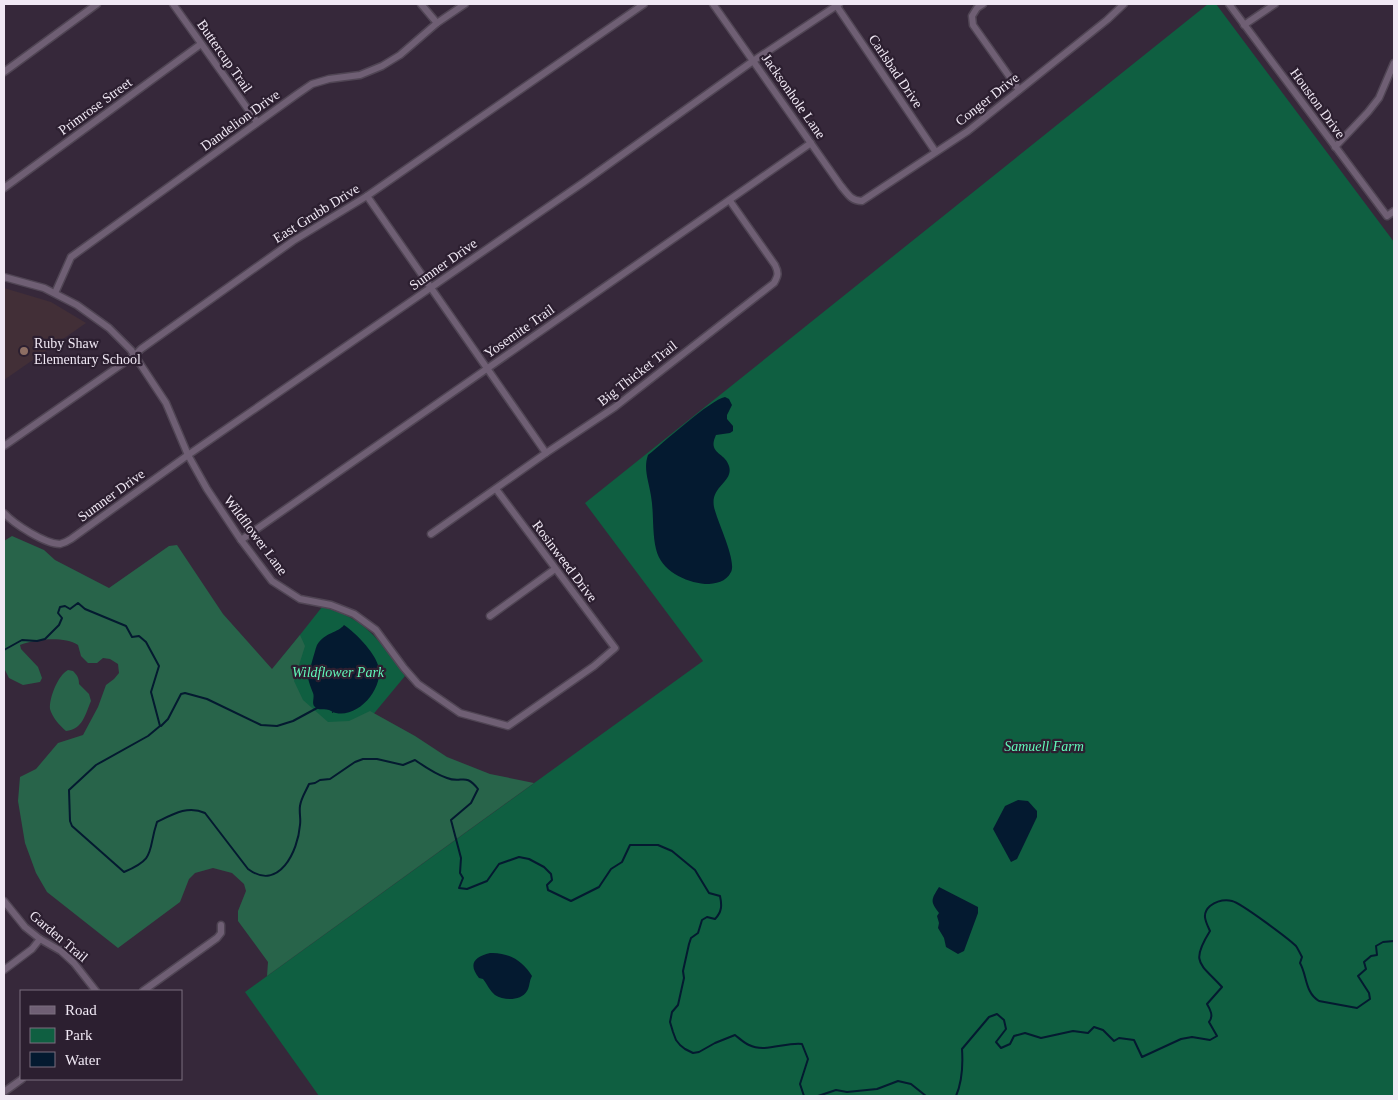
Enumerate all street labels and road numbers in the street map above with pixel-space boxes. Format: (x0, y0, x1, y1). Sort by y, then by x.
street label: Buttercup Trail (194, 17, 255, 96)
street label: Carlsbad Drive (866, 32, 926, 111)
street label: Jacksonhole Lane (759, 51, 828, 142)
street label: Houston Drive (1287, 65, 1348, 141)
street label: Conger Drive (953, 70, 1022, 129)
street label: Primrose Street (56, 75, 135, 138)
street label: Dandelion Drive (198, 87, 283, 154)
street label: East Grubb Drive (270, 181, 362, 246)
street label: Sumner Drive (407, 236, 480, 293)
street label: Yosemite Trail (481, 302, 557, 361)
street label: Big Thicket Trail (595, 338, 680, 409)
street label: Sumner Drive (75, 466, 148, 525)
street label: Wildflower Lane (221, 493, 290, 578)
street label: Rosinweed Drive (529, 518, 600, 605)
street label: Garden Trail (27, 908, 91, 965)

